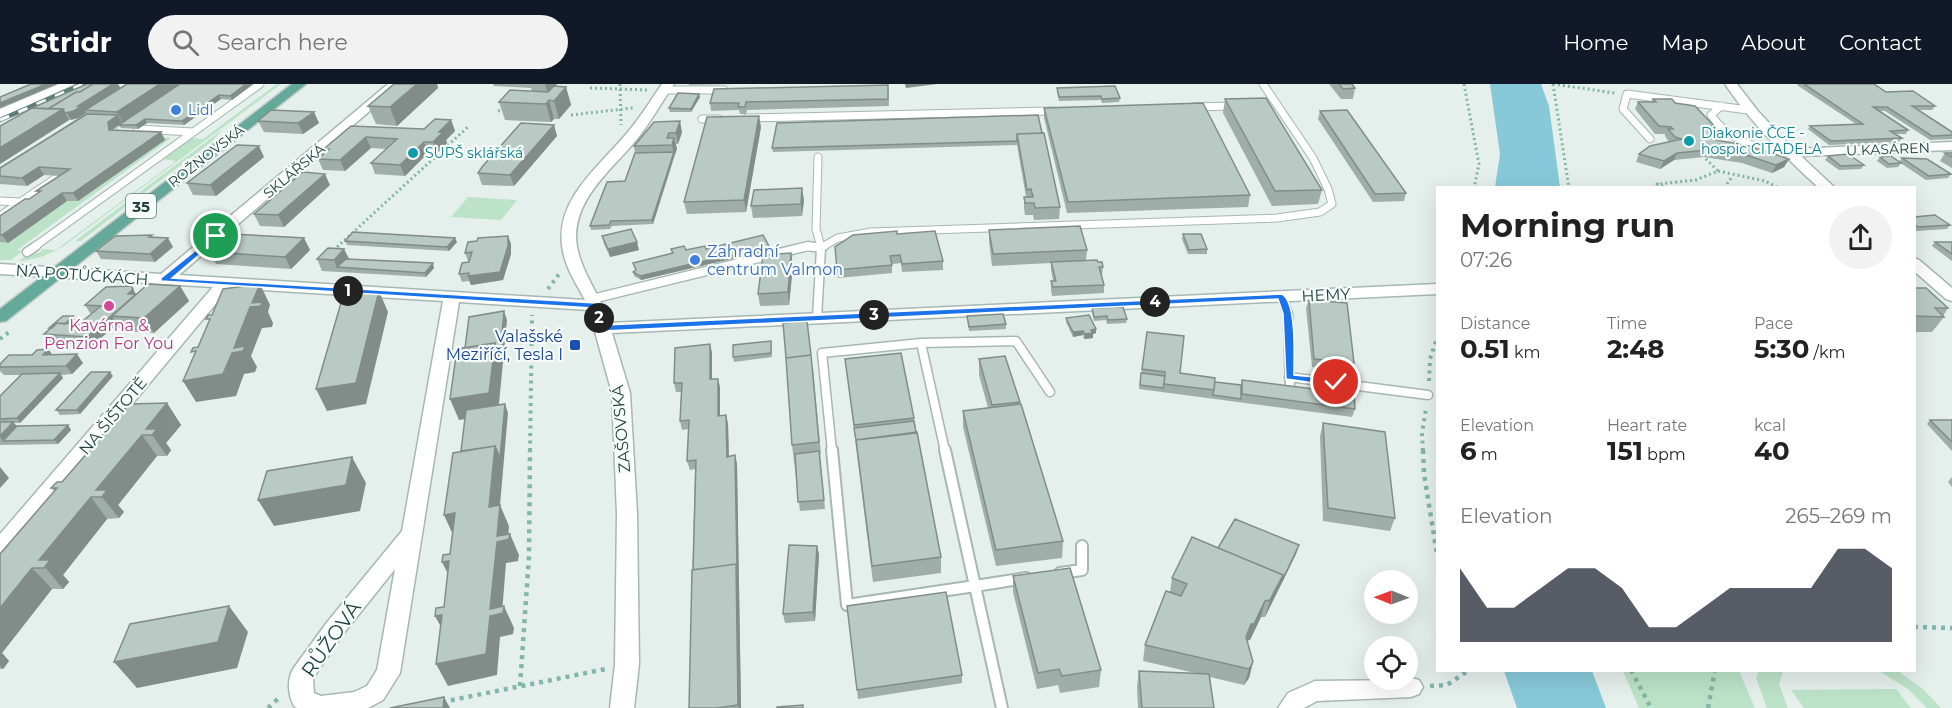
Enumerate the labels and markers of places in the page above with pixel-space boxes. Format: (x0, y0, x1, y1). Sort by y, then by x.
place label: Lidl (188, 101, 213, 119)
marker: Lidl (169, 103, 183, 117)
place label: Diakonie ČCE - hospic CITADELA (1701, 124, 1823, 158)
marker: Diakonie ČCE - hospic CITADELA (1682, 134, 1696, 148)
place label: SUPŠ sklářská (425, 144, 523, 162)
marker: SUPŠ sklářská (406, 146, 420, 160)
pin (190, 210, 241, 261)
place label: Zahradní centrum Valmon (707, 242, 843, 279)
marker: Zahradní centrum Valmon (688, 253, 702, 267)
pin: 1 (333, 276, 363, 306)
pin: 4 (1140, 287, 1170, 317)
marker: Kavárna & Penzion For You (102, 299, 116, 313)
pin: 3 (859, 300, 889, 330)
pin: 2 (584, 303, 614, 333)
place label: Kavárna & Penzion For You (44, 316, 174, 353)
place label: Valašské Meziříčí, Tesla I (446, 327, 563, 364)
marker: Valašské Meziříčí, Tesla I (568, 338, 582, 352)
pin (1310, 356, 1361, 407)

